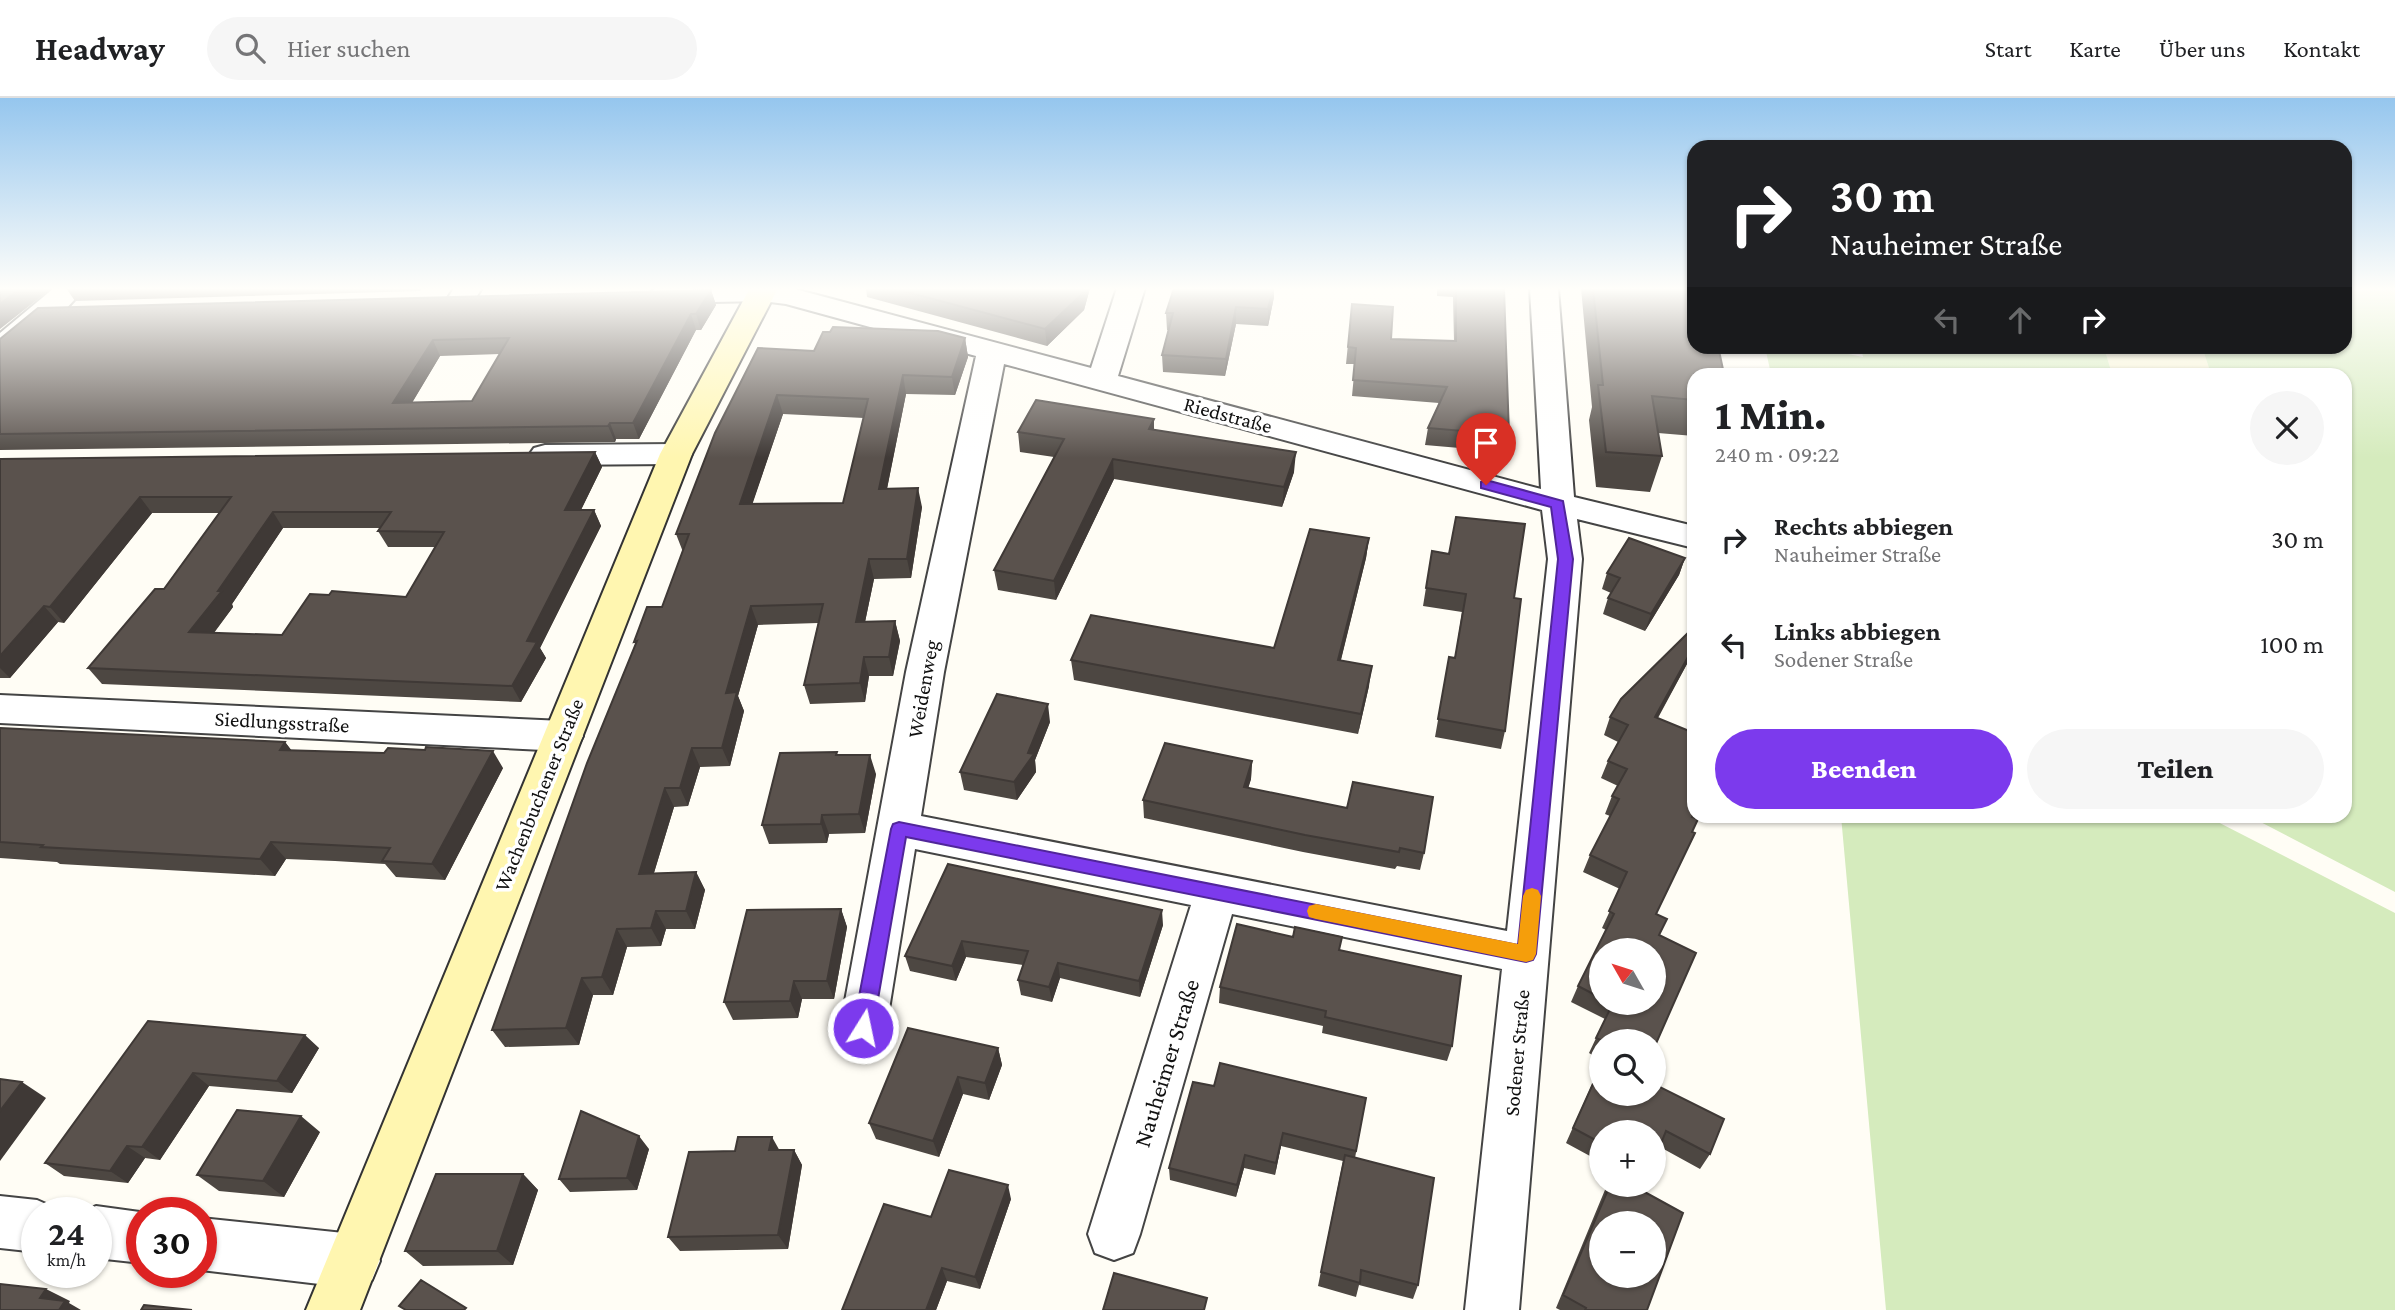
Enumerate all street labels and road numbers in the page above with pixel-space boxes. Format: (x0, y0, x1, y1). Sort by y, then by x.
street label: Riedstraße (1181, 392, 1275, 438)
street label: Weidenweg (903, 638, 943, 740)
street label: Wachenbuchener Straße (489, 695, 589, 895)
street label: Siedlungsstraße (214, 706, 350, 738)
street label: Nauheimer Straße (1128, 976, 1204, 1150)
street label: Sodener Straße (1500, 989, 1534, 1117)

